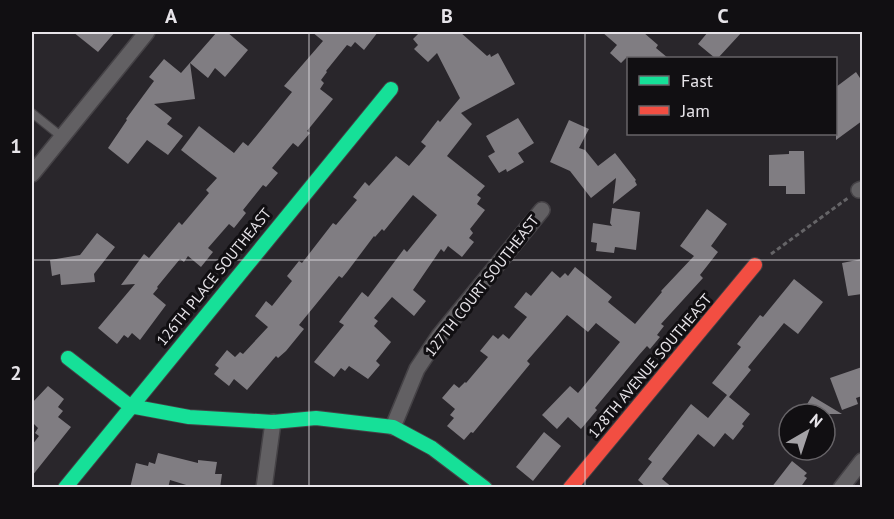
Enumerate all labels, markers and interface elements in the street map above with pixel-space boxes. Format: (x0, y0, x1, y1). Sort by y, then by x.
text: A (165, 3, 178, 29)
text: B (441, 3, 453, 29)
text: C (717, 3, 729, 29)
legend (627, 57, 837, 135)
text: Fast (681, 69, 713, 92)
text: Jam (680, 99, 710, 122)
text: 1 (10, 133, 22, 159)
street label: 126TH PLACE SOUTHEAST (152, 203, 275, 349)
street label: 127TH COURT SOUTHEAST (420, 211, 543, 360)
street label: 128TH AVENUE SOUTHEAST (584, 289, 716, 442)
text: 2 (10, 360, 22, 386)
north arrow (777, 402, 837, 462)
text: N (806, 409, 827, 431)

